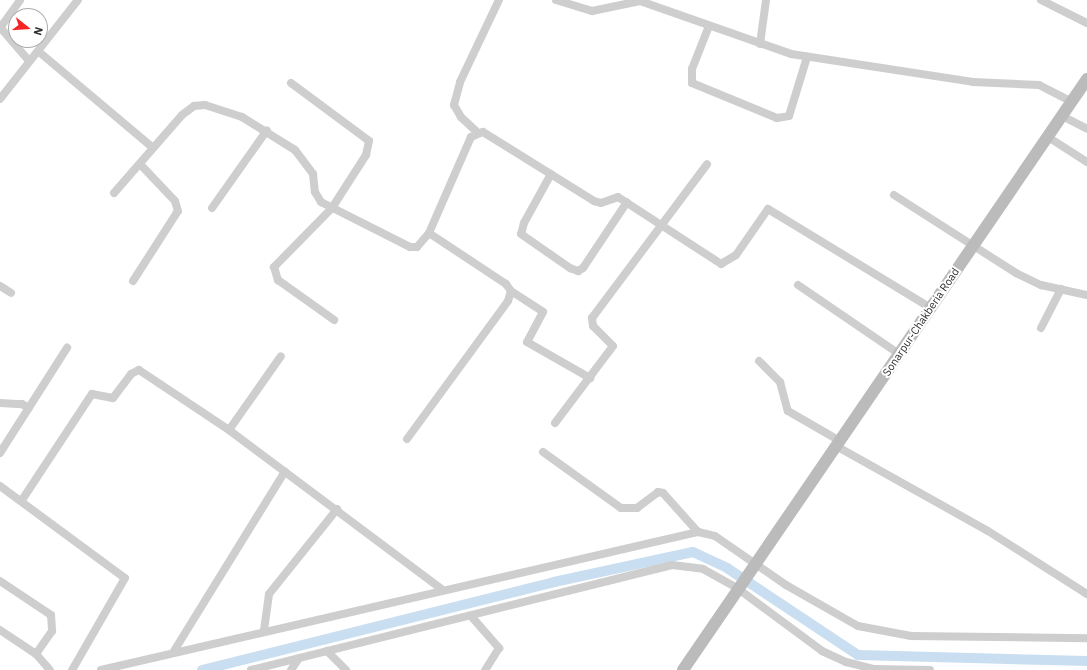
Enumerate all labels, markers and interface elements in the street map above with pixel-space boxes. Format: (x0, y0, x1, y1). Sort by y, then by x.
north arrow (8, 8, 48, 48)
text: N (31, 25, 46, 37)
street label: Sonarpur-Chakberia Road (880, 265, 962, 379)

